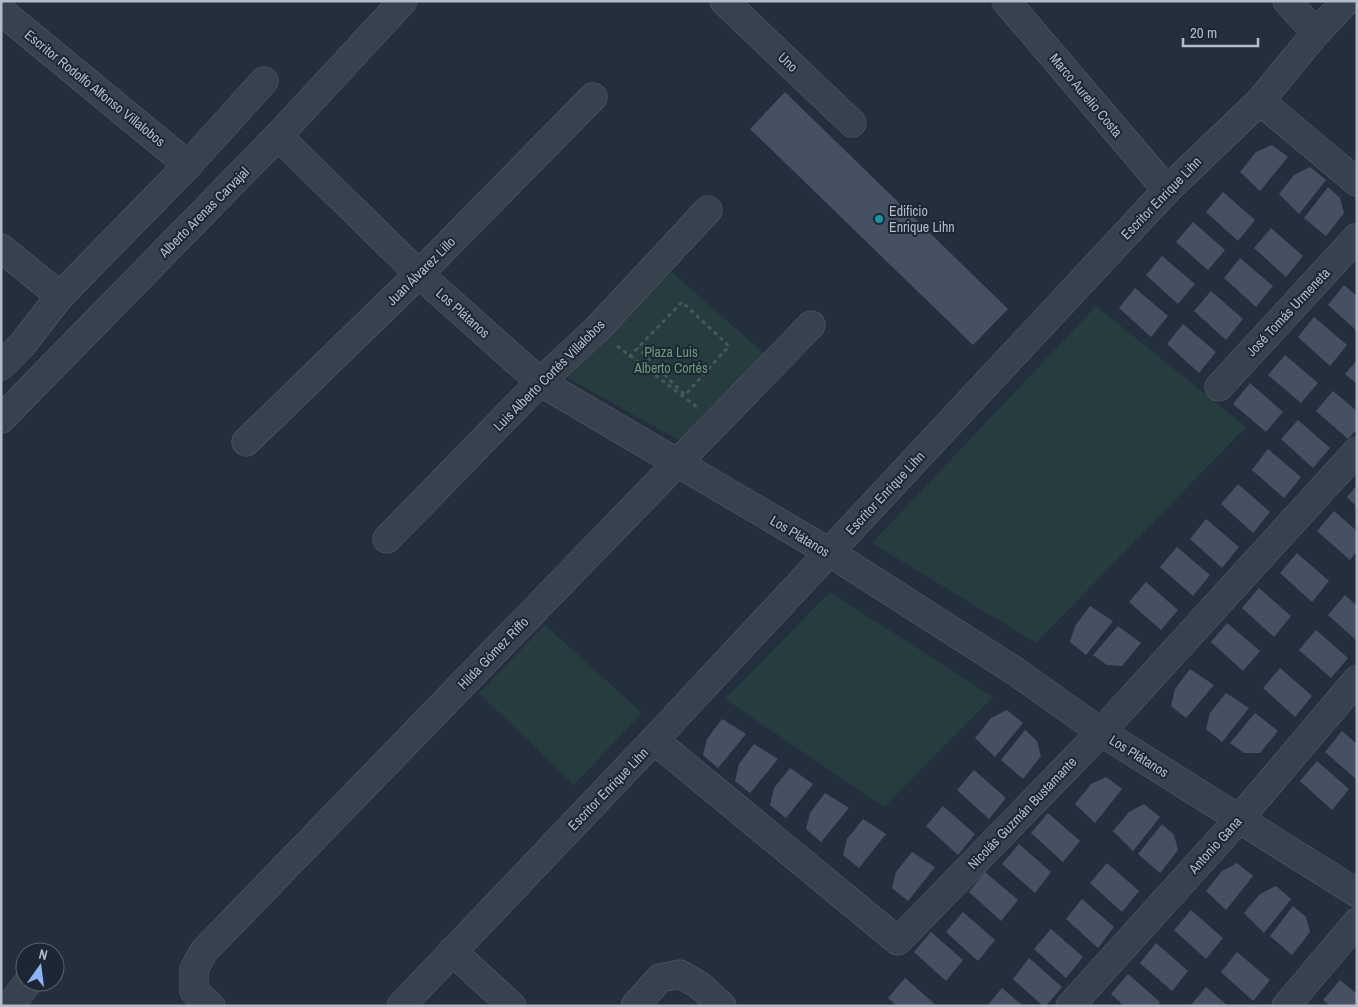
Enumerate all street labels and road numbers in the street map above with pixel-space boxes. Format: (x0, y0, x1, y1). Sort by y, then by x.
street label: Escritor Rodolfo Alfonso Villalobos (21, 26, 169, 151)
street label: Uno (774, 48, 802, 76)
street label: Marco Aurelio Costa (1046, 49, 1127, 141)
street label: Escritor Enrique Lihn (1117, 153, 1205, 243)
street label: Alberto Arenas Carvajal (154, 163, 253, 262)
street label: Juan Álvarez Lillo (383, 233, 459, 309)
street label: José Tomás Urmeneta (1242, 263, 1334, 360)
street label: Los Plátanos (432, 284, 494, 342)
street label: Luis Alberto Cortés Villalobos (489, 315, 609, 435)
street label: Escritor Enrique Lihn (841, 447, 929, 539)
street label: Los Plátanos (767, 511, 833, 561)
street label: Hilda Gómez Riffo (454, 613, 532, 693)
street label: Los Plátanos (1106, 731, 1172, 781)
street label: Escritor Enrique Lihn (564, 744, 652, 834)
street label: Nicolás Guzmán Bustamante (964, 753, 1080, 873)
street label: Antonio Gana (1184, 812, 1246, 878)

